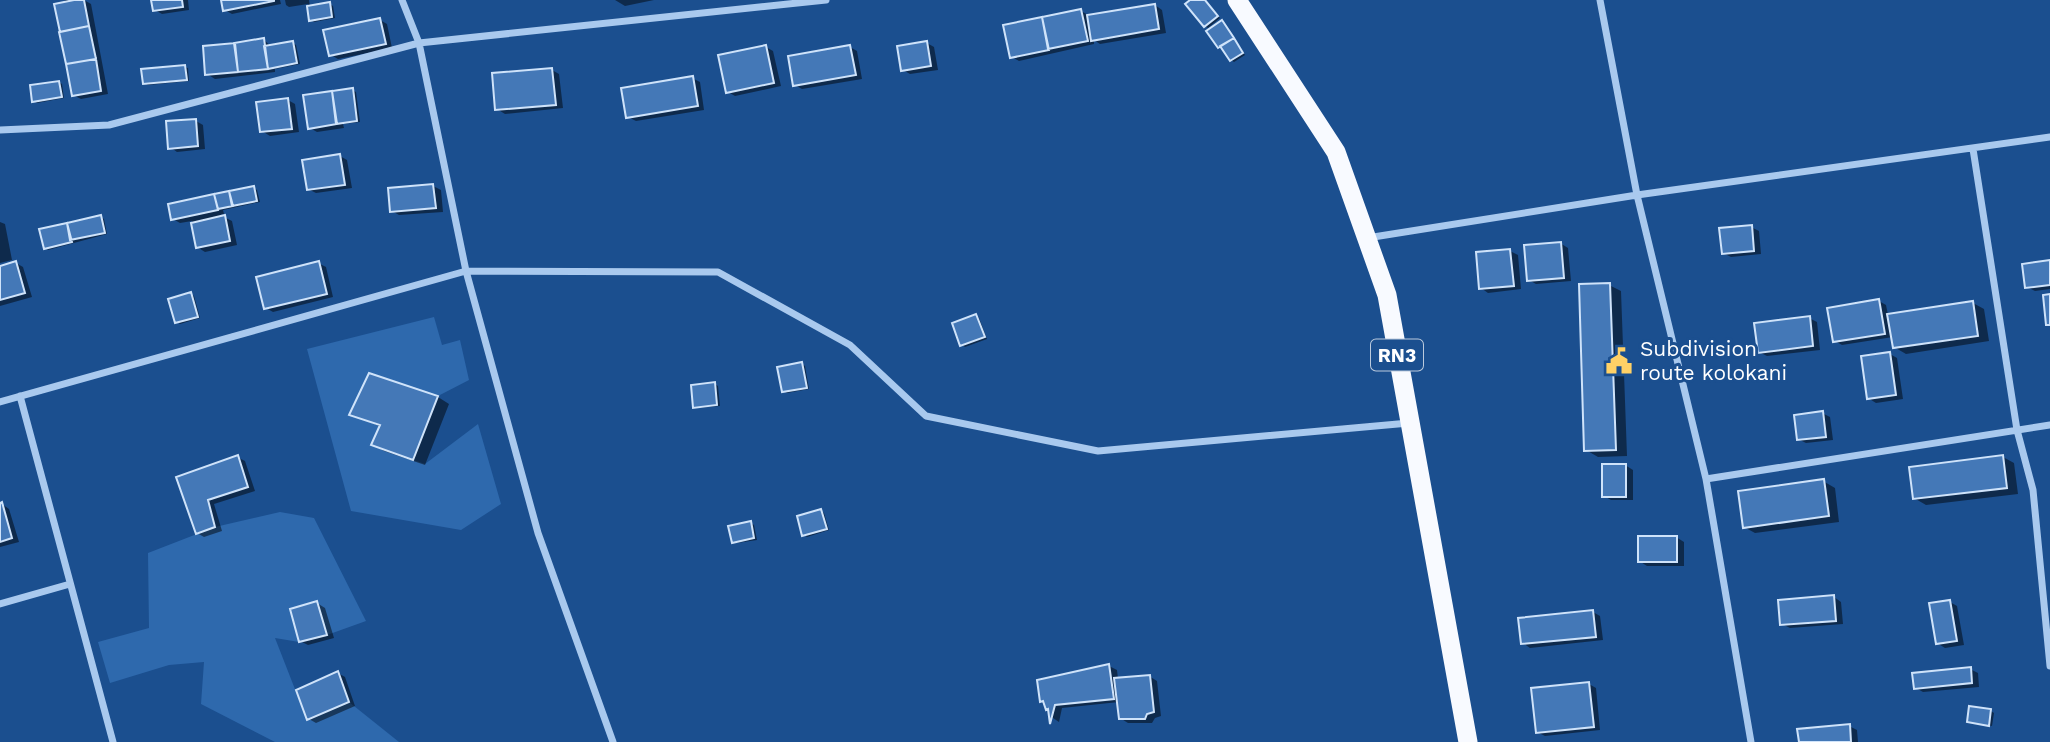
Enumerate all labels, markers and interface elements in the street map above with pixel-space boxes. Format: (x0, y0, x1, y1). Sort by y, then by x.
place label: Subdivision route kolokani (1640, 336, 1787, 385)
road number: RN3 (1371, 340, 1423, 370)
public building icon: Subdivision route kolokani (1604, 346, 1634, 376)

